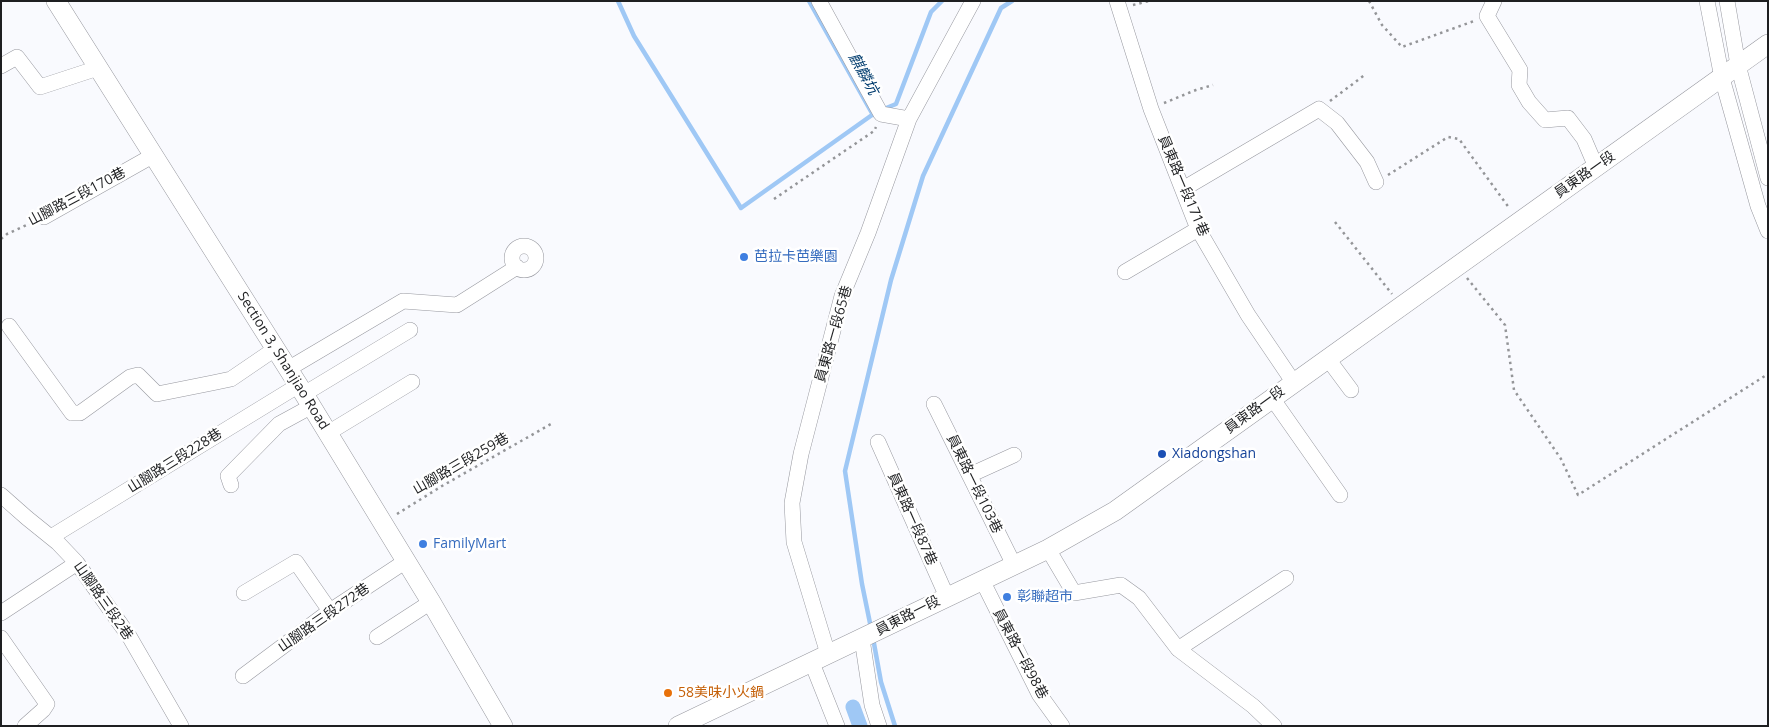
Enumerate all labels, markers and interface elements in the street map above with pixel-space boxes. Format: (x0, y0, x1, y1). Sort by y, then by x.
water label: 麒麟坑 (844, 50, 882, 98)
street label: 員東路一段171巷 (1154, 133, 1212, 239)
street label: 員東路一段 (1552, 148, 1618, 202)
street label: 山腳路三段170巷 (25, 164, 129, 230)
place label: 芭拉卡芭樂園 (754, 249, 838, 265)
marker: 芭拉卡芭樂園 (738, 251, 750, 263)
street label: 員東路一段65巷 (812, 284, 856, 384)
street label: Section 3, Shanjiao Road (234, 289, 332, 433)
street label: 員東路一段 (1222, 383, 1288, 437)
street label: 山腳路三段228巷 (125, 425, 225, 497)
street label: 山腳路三段259巷 (410, 430, 512, 498)
street label: 員東路一段103巷 (943, 432, 1005, 536)
place label: Xiadongshan (1172, 446, 1256, 462)
marker: Xiadongshan (1156, 448, 1168, 460)
street label: 員東路一段87巷 (884, 470, 940, 568)
place label: FamilyMart (433, 536, 506, 552)
marker: FamilyMart (417, 538, 429, 550)
street label: 山腳路三段2巷 (70, 558, 136, 644)
street label: 山腳路三段272巷 (275, 580, 373, 656)
place label: 彰聯超市 (1017, 589, 1073, 605)
marker: 彰聯超市 (1001, 591, 1013, 603)
street label: 員東路一段 (873, 593, 943, 639)
street label: 員東路一段98巷 (989, 606, 1051, 702)
place label: 58美味小火鍋 (678, 685, 764, 701)
marker: 58美味小火鍋 (662, 687, 674, 699)

